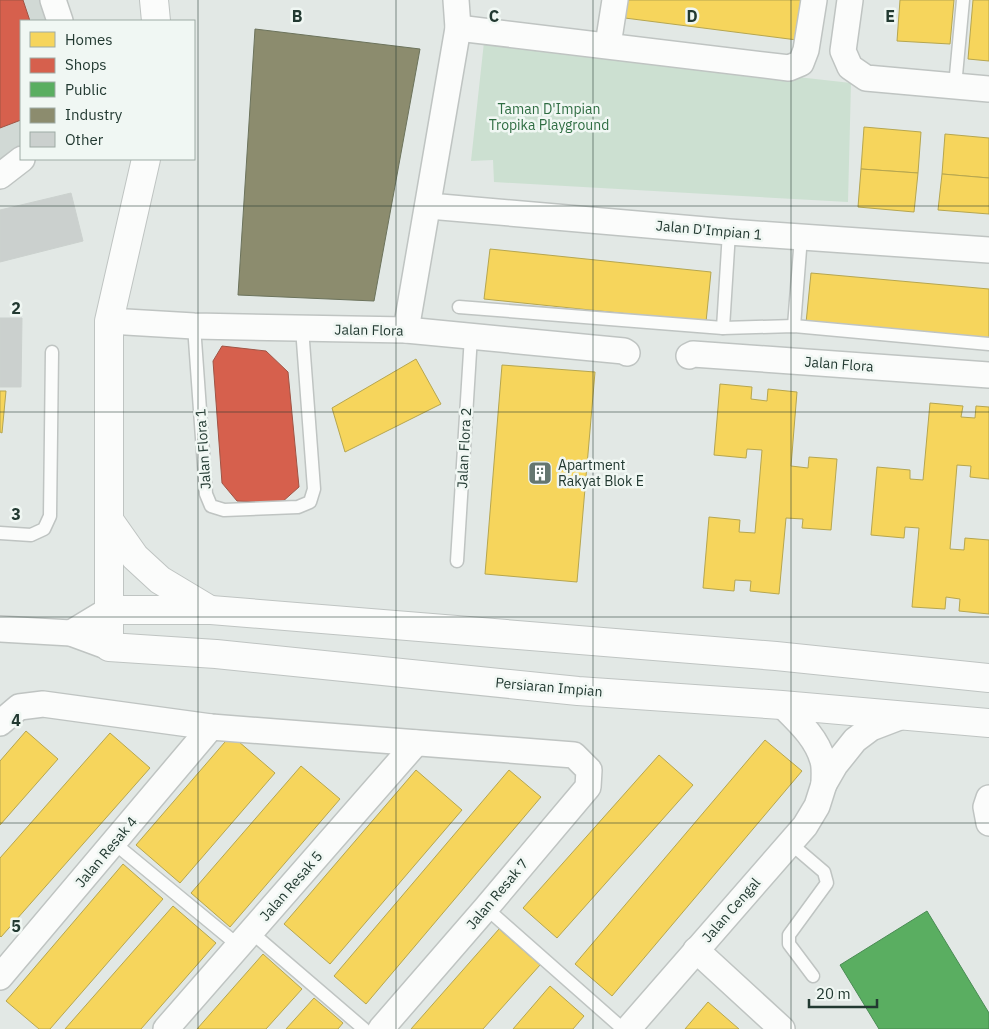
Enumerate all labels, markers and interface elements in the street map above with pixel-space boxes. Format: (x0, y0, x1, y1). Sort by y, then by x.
text: B (292, 6, 303, 26)
text: C (489, 6, 499, 26)
text: D (686, 6, 698, 26)
text: E (885, 6, 895, 26)
legend (20, 20, 195, 160)
text: Homes (65, 30, 113, 49)
text: Shops (65, 55, 107, 74)
text: Public (65, 80, 107, 99)
park label: Taman D'Impian Tropika Playground (489, 100, 609, 134)
text: Industry (65, 105, 123, 124)
text: Other (65, 130, 104, 149)
street label: Jalan D'Impian 1 (655, 216, 763, 244)
text: 2 (11, 298, 21, 318)
street label: Jalan Flora (334, 320, 404, 340)
street label: Jalan Flora (804, 353, 875, 375)
street label: Jalan Flora 2 (453, 407, 475, 489)
street label: Jalan Flora 1 (191, 408, 215, 490)
place label: Apartment Rakyat Blok E (558, 456, 644, 490)
building icon: Apartment Rakyat Blok E (527, 460, 553, 486)
text: 3 (11, 504, 21, 524)
street label: Persiaran Impian (495, 673, 603, 701)
text: 4 (11, 710, 21, 730)
street label: Jalan Resak 4 (71, 813, 141, 891)
street label: Jalan Resak 5 (256, 847, 326, 925)
street label: Jalan Resak 7 (462, 855, 532, 933)
street label: Jalan Cengal (698, 874, 764, 946)
text: 5 (11, 916, 21, 936)
scale bar (809, 976, 876, 1008)
text: 20 m (816, 984, 851, 1003)

